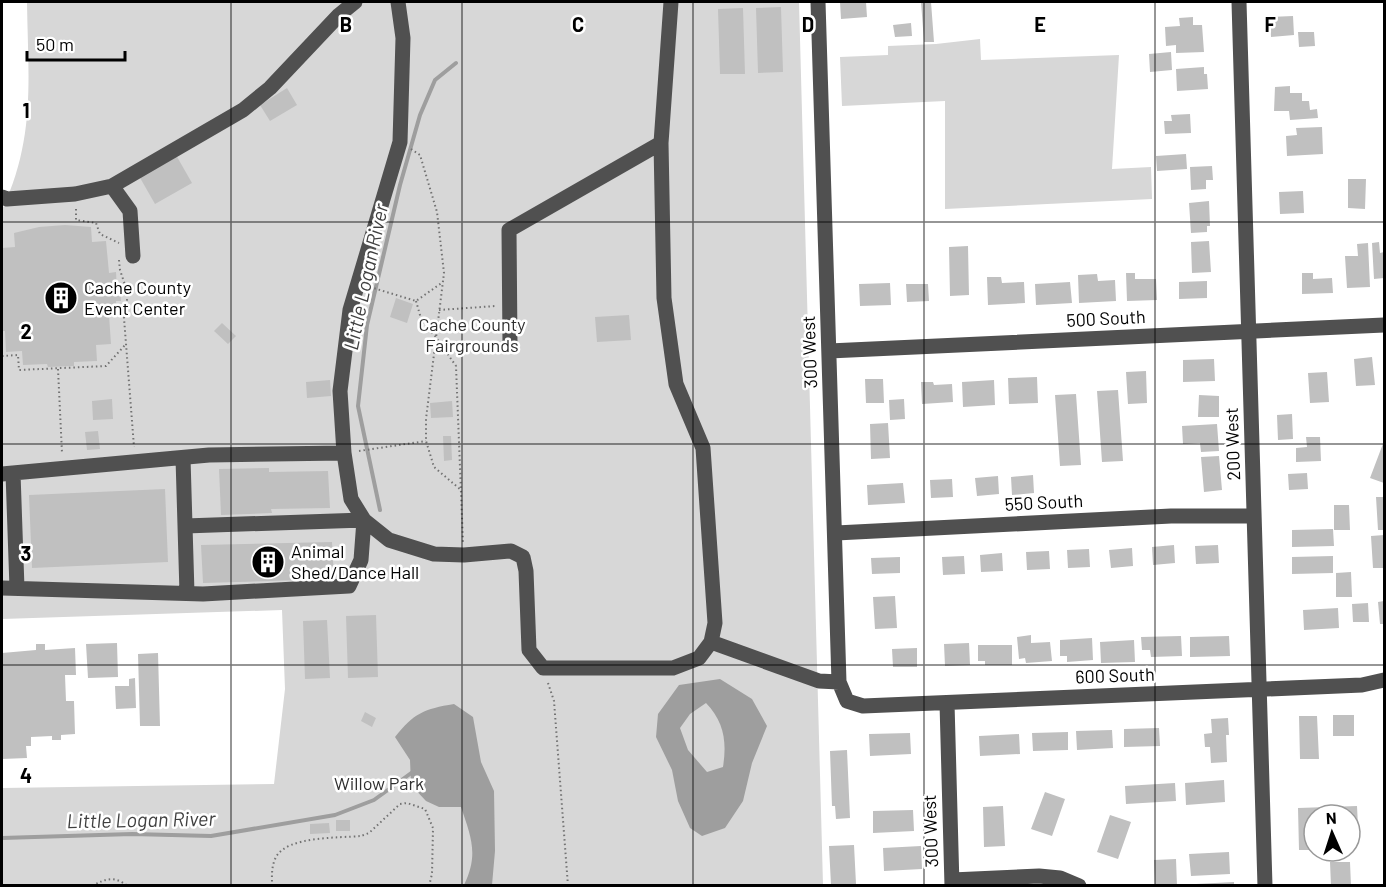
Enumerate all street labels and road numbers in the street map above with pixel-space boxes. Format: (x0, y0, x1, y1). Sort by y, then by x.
street label: 500 South (1066, 305, 1146, 331)
street label: 300 West (797, 315, 821, 389)
street label: 200 West (1220, 407, 1244, 481)
street label: 550 South (1004, 489, 1084, 515)
street label: 600 South (1075, 663, 1155, 687)
street label: 300 West (918, 794, 942, 868)

